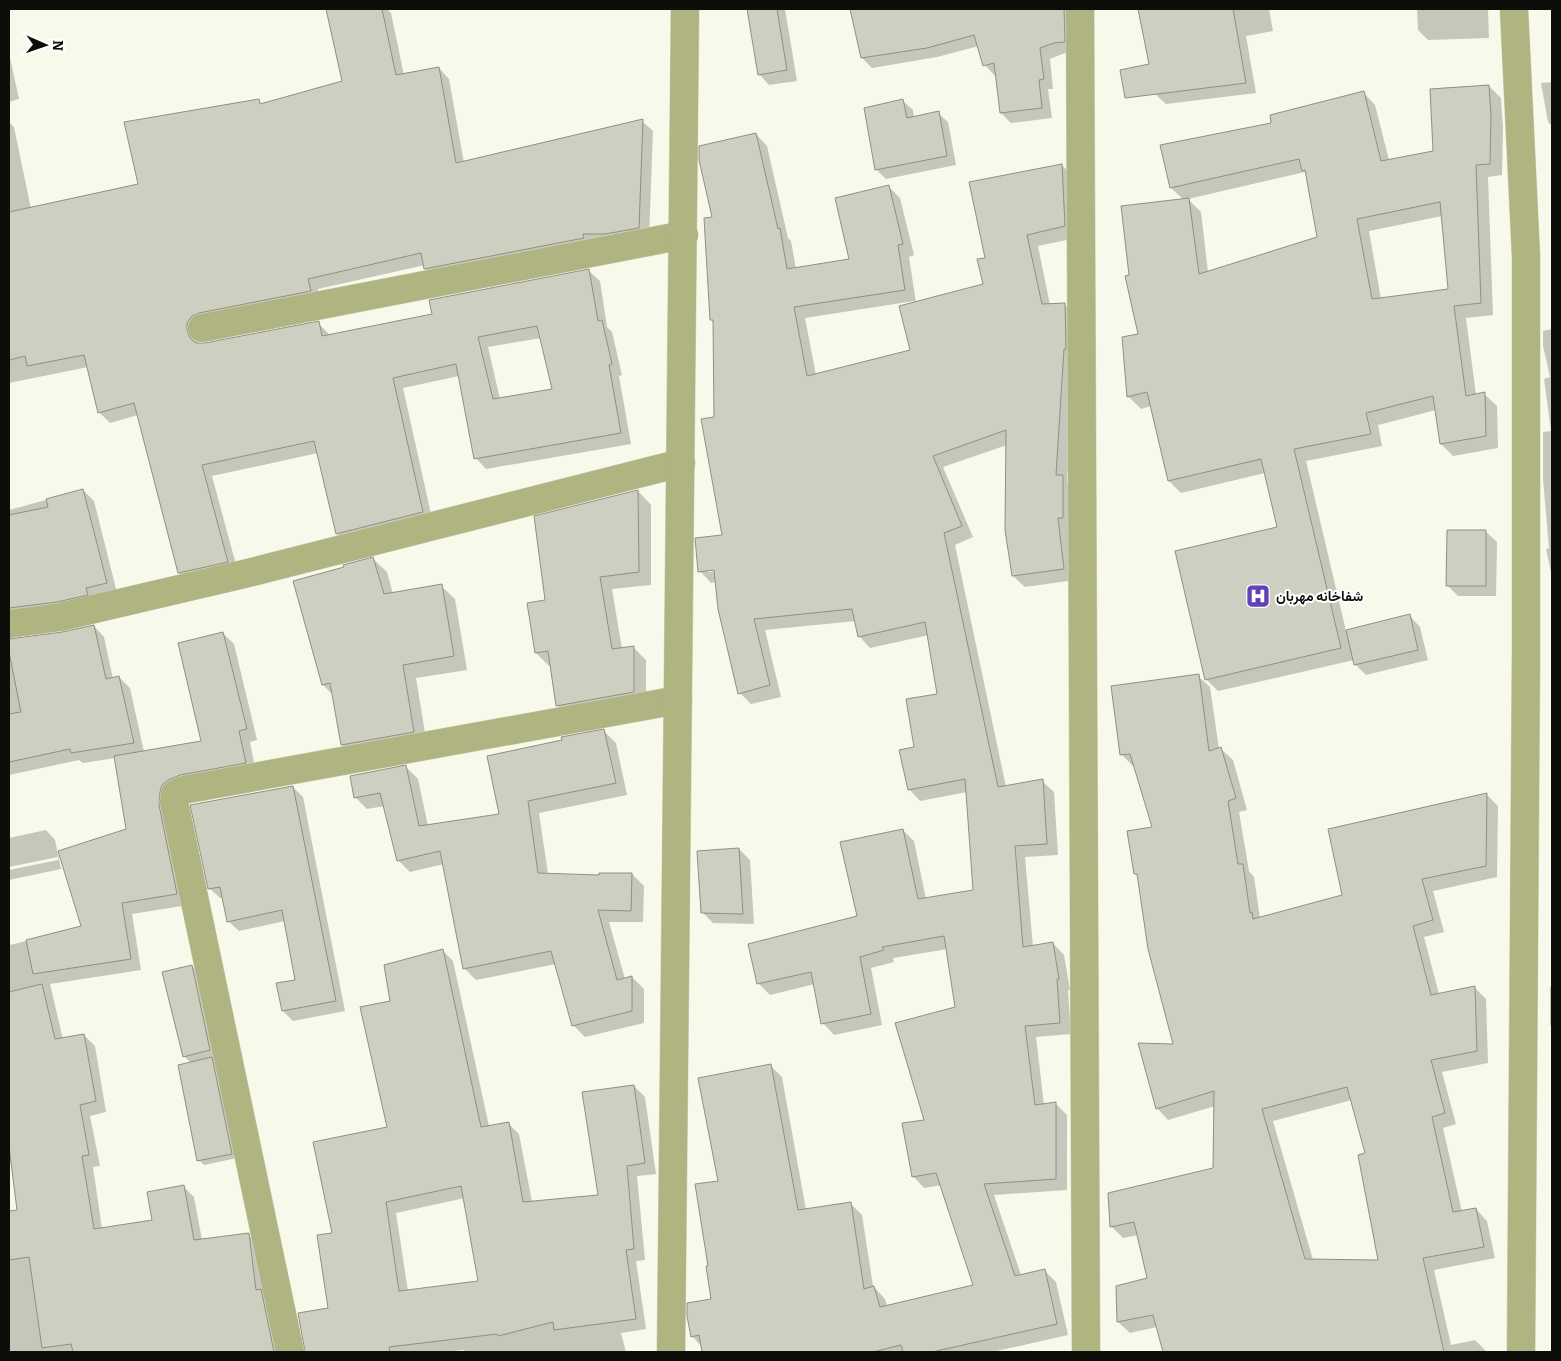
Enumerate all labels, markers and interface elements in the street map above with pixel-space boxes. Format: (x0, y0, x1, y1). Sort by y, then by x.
north arrow (20, 20, 70, 70)
text: N (49, 40, 66, 51)
hospital icon: شفاخانه مهربان (1245, 583, 1271, 609)
place label: شفاخانه مهربان (1276, 588, 1363, 605)

